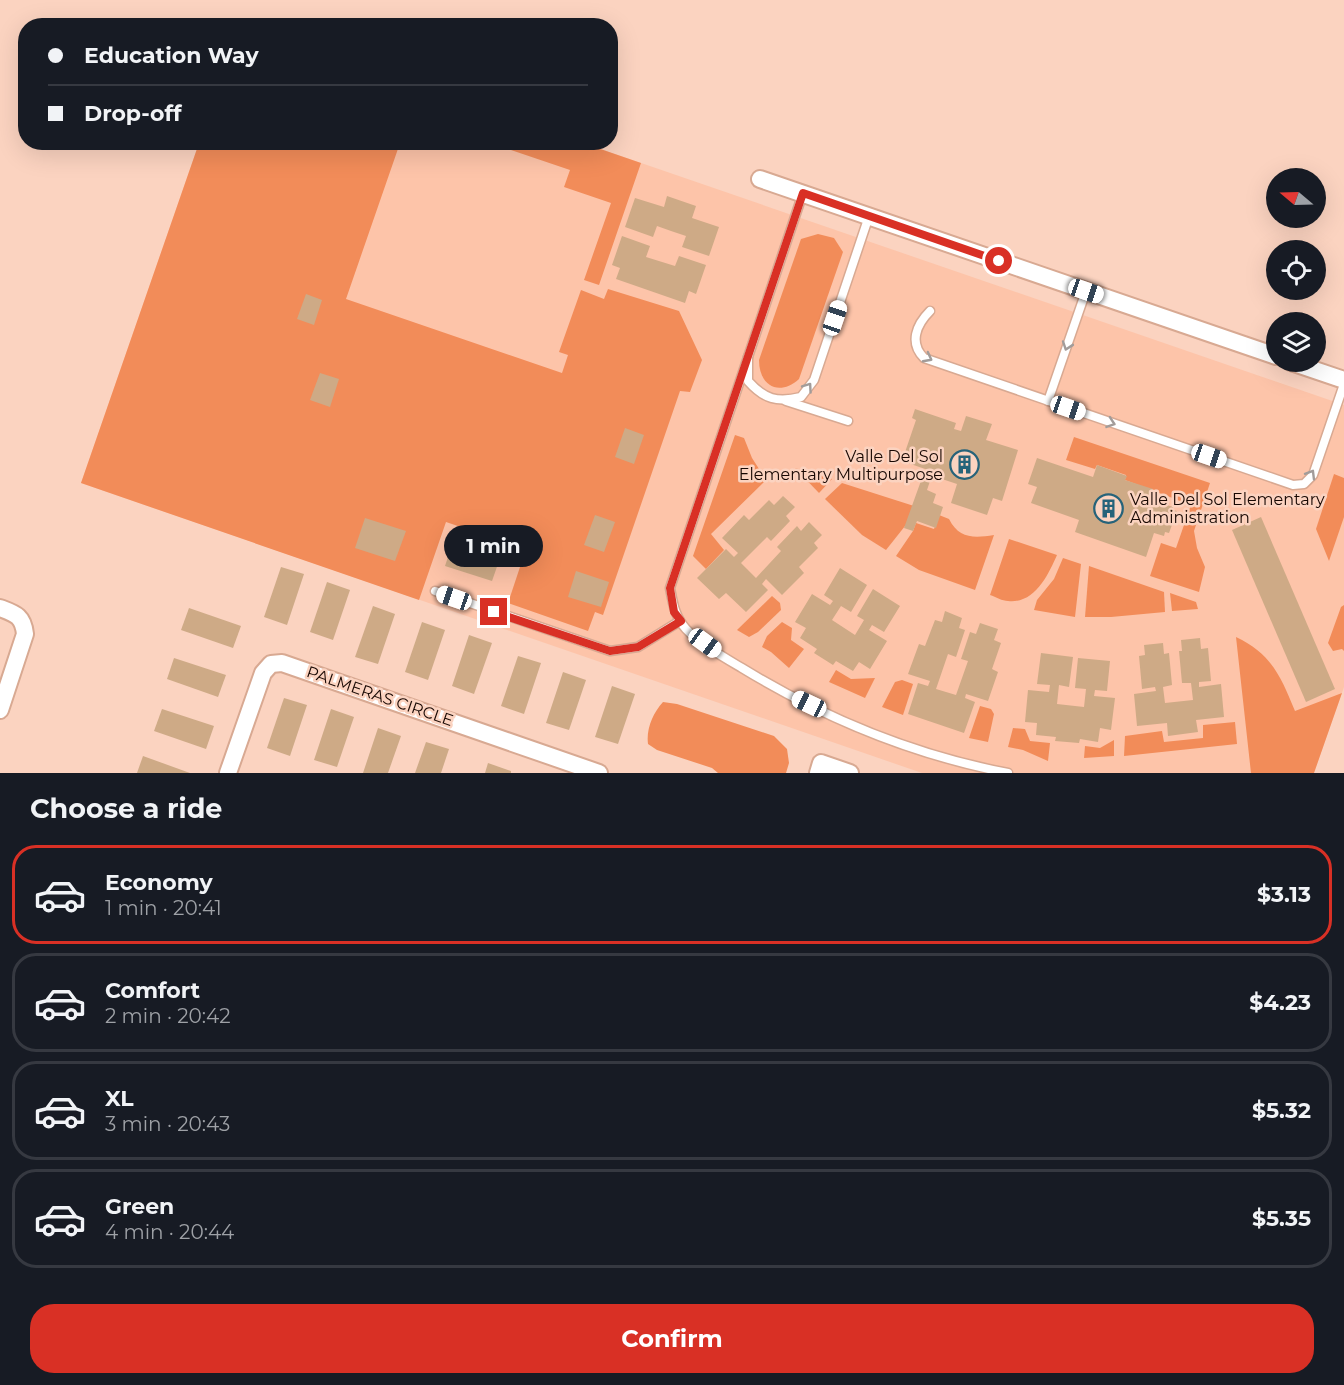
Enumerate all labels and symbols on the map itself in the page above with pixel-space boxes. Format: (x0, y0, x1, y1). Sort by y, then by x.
north arrow (1266, 168, 1326, 228)
route start (985, 247, 1012, 274)
car (1066, 277, 1106, 305)
car (821, 298, 849, 338)
one-way arrow (1061, 340, 1074, 351)
one-way arrow (922, 351, 932, 362)
one-way arrow (801, 383, 812, 394)
car (1048, 394, 1088, 422)
one-way arrow (1105, 415, 1116, 428)
car (1189, 442, 1229, 470)
place label: Valle Del Sol Elementary Multipurpose (739, 447, 943, 484)
building icon: Valle Del Sol Elementary Multipurpose (948, 449, 980, 481)
one-way arrow (1304, 469, 1315, 480)
place label: Valle Del Sol Elementary Administration (1130, 490, 1325, 527)
building icon: Valle Del Sol Elementary Administration (1093, 492, 1125, 524)
callout: 1 min (444, 525, 544, 567)
car (434, 584, 474, 612)
route end (480, 598, 507, 625)
car (685, 625, 725, 661)
street label: PALMERAS CIRCLE (304, 662, 456, 730)
car (789, 688, 829, 720)

